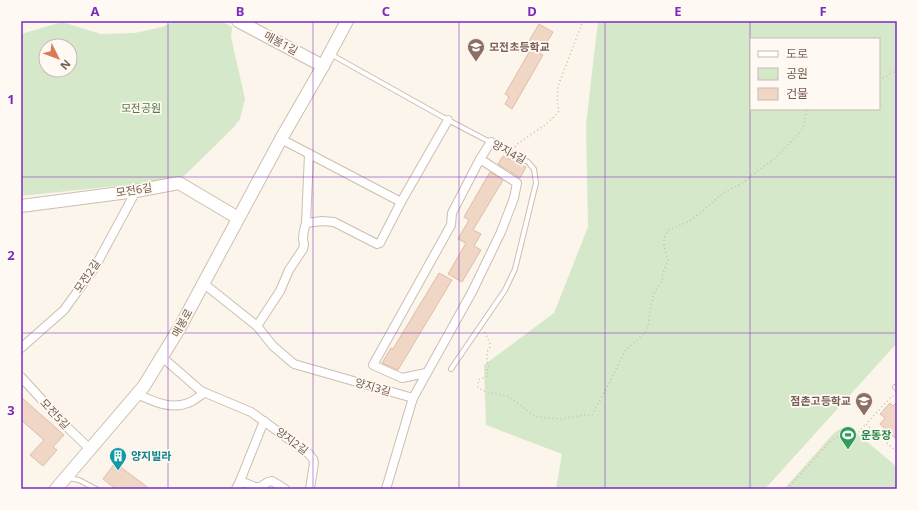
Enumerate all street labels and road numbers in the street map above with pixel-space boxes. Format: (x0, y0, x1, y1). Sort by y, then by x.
street label: 매봉1길 (262, 27, 301, 58)
street label: 양지4길 (490, 136, 529, 167)
street label: 모전6길 (115, 179, 153, 200)
street label: 모전2길 (70, 256, 103, 295)
street label: 매봉로 (168, 306, 195, 340)
street label: 양지3길 (353, 374, 393, 399)
street label: 모전5길 (37, 395, 73, 432)
street label: 양지2길 (273, 424, 311, 458)

